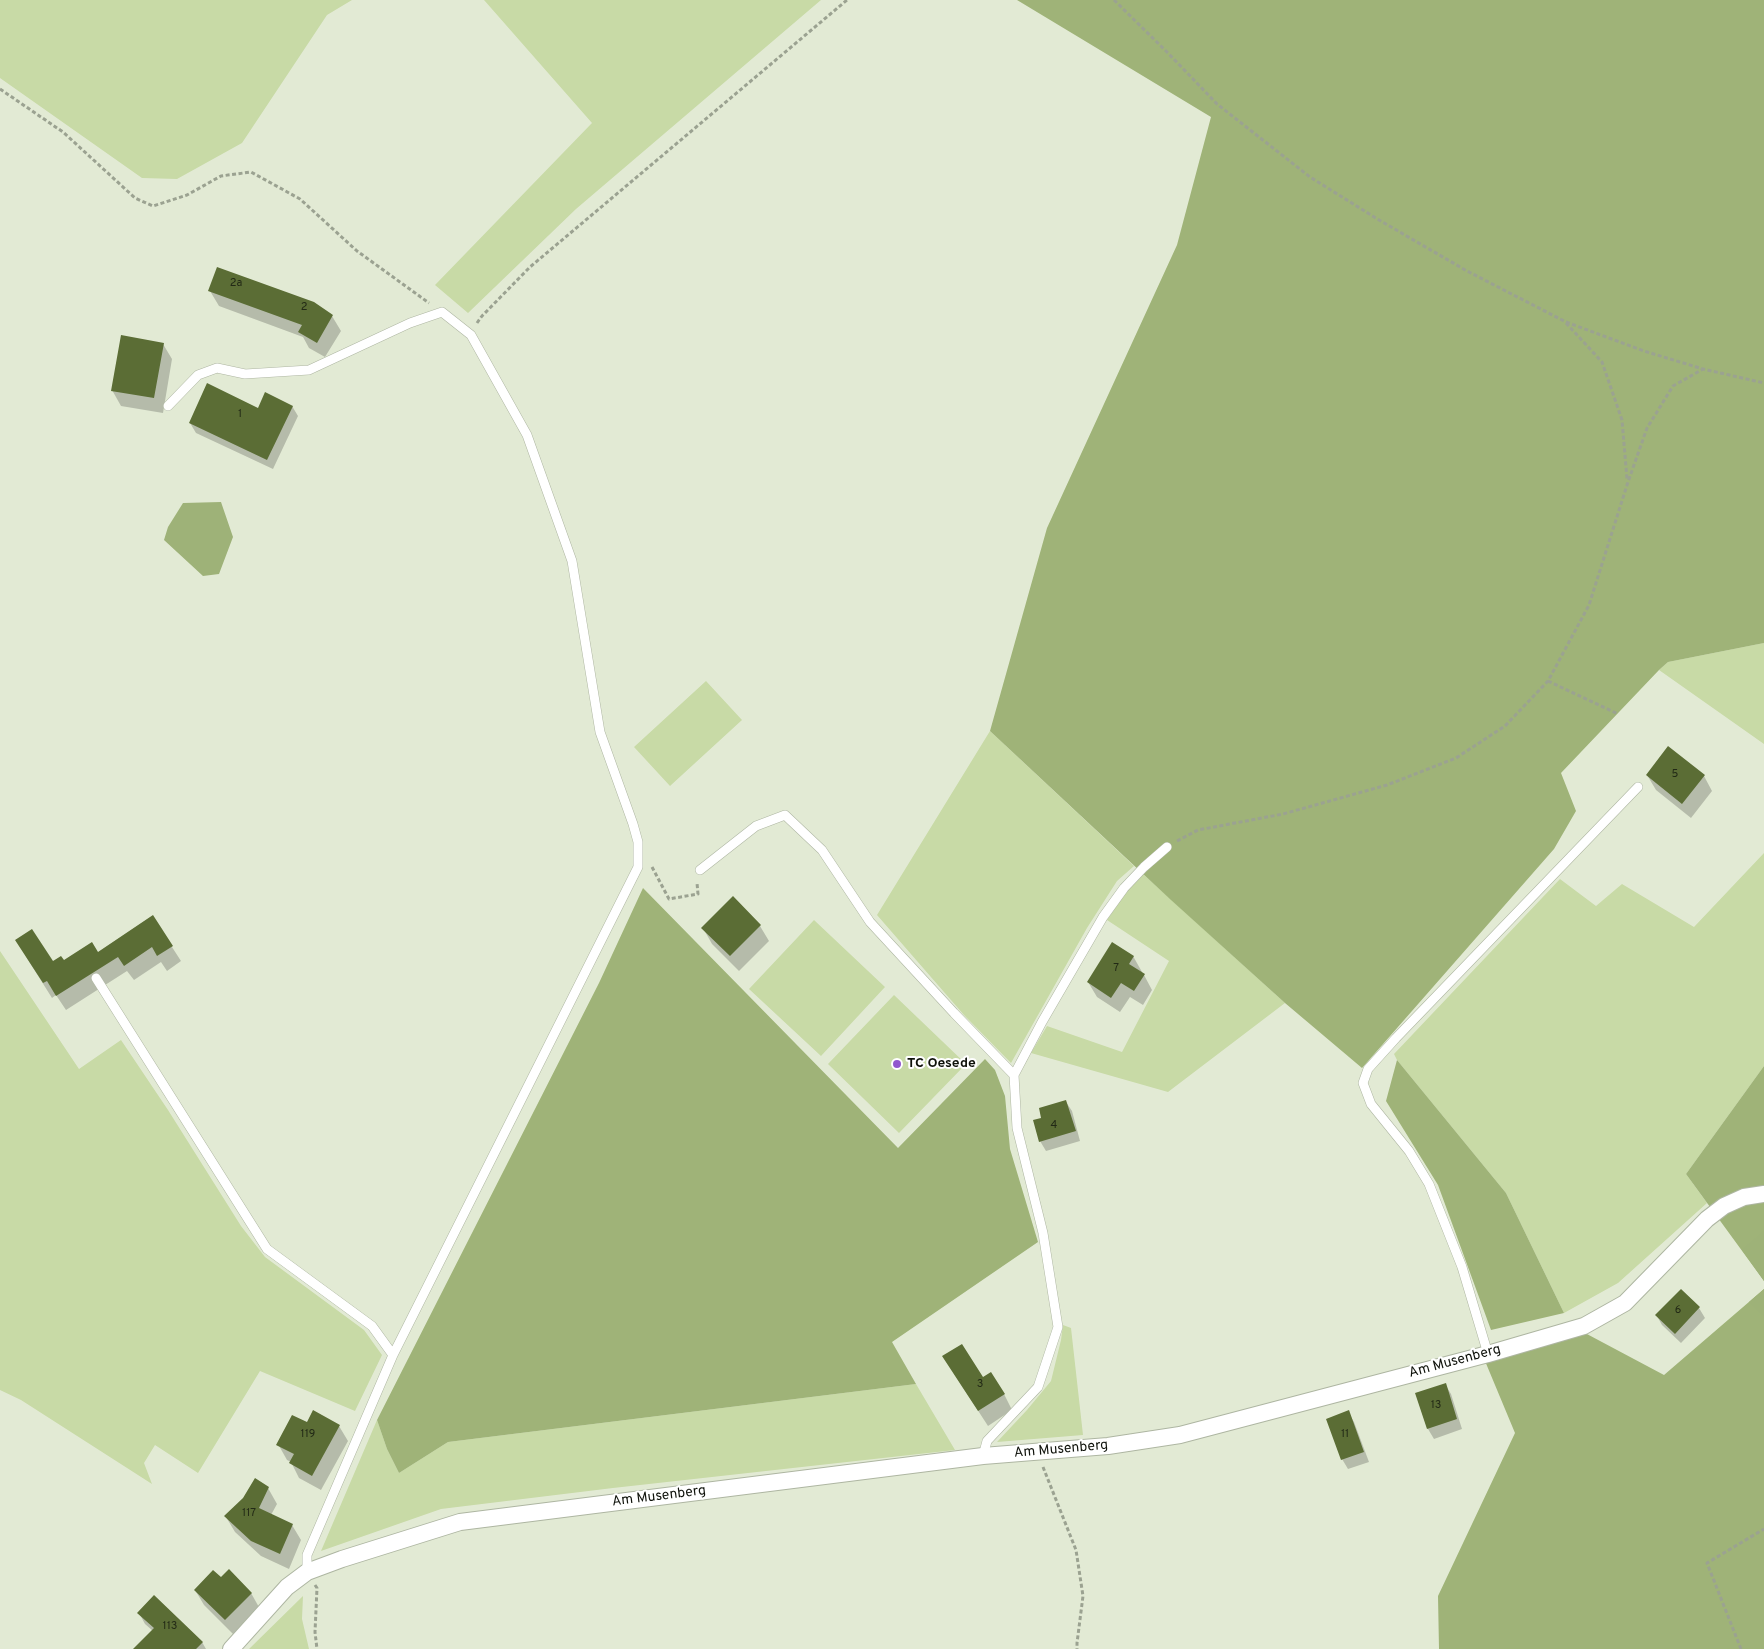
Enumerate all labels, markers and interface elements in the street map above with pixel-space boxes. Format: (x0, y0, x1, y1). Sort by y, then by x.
house number: 2a (230, 277, 242, 291)
house number: 2 (301, 301, 307, 315)
house number: 1 (238, 408, 242, 422)
house number: 5 (1672, 768, 1678, 782)
house number: 7 (1113, 962, 1119, 976)
place label: TC Oesede (907, 1056, 976, 1072)
marker: TC Oesede (891, 1058, 903, 1070)
house number: 4 (1051, 1119, 1057, 1133)
house number: 6 (1675, 1304, 1681, 1318)
street label: Am Musenberg (1407, 1342, 1503, 1382)
house number: 3 (977, 1378, 983, 1392)
house number: 13 (1431, 1399, 1441, 1413)
house number: 119 (301, 1428, 315, 1442)
house number: 11 (1341, 1428, 1349, 1442)
street label: Am Musenberg (1013, 1438, 1109, 1462)
street label: Am Musenberg (611, 1483, 707, 1511)
house number: 117 (242, 1507, 256, 1521)
house number: 113 (163, 1620, 177, 1634)

